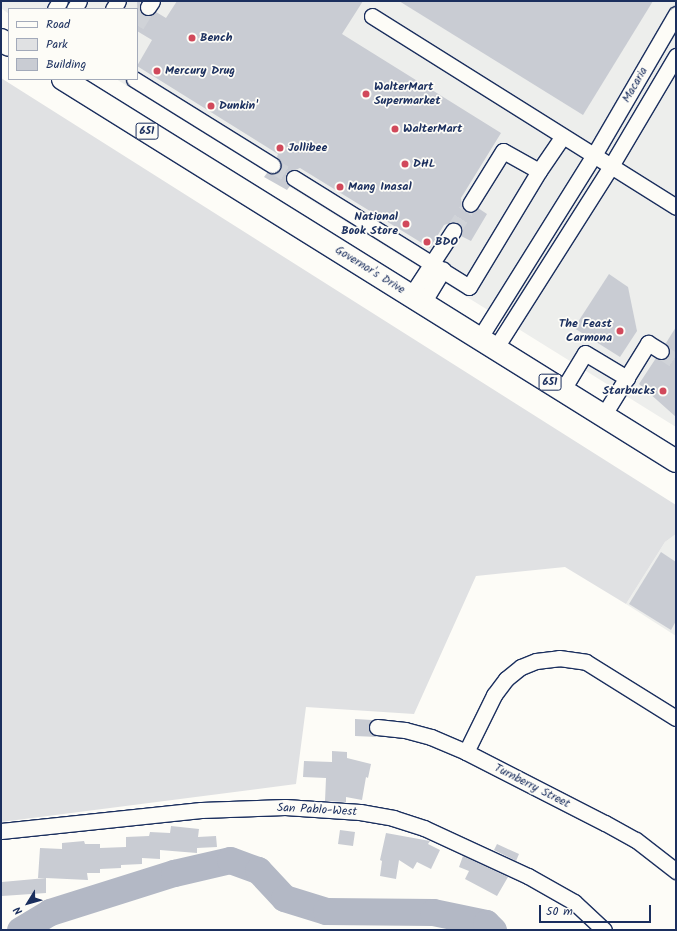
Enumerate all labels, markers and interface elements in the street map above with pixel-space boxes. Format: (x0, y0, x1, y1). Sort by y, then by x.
legend (8, 8, 138, 80)
text: Road (46, 15, 70, 34)
place label: Bench (200, 31, 233, 45)
marker: Bench (187, 33, 197, 43)
text: Park (46, 35, 68, 54)
text: Building (46, 55, 86, 74)
place label: Mercury Drug (165, 64, 235, 78)
street label: Macaria (619, 65, 651, 105)
marker: Mercury Drug (152, 66, 162, 76)
place label: WalterMart Supermarket (374, 80, 441, 108)
marker: WalterMart Supermarket (361, 89, 371, 99)
place label: Dunkin' (219, 99, 258, 113)
marker: Dunkin' (206, 101, 216, 111)
road number: 651 (135, 122, 159, 140)
place label: WalterMart (403, 122, 462, 136)
marker: WalterMart (390, 124, 400, 134)
place label: Jollibee (288, 141, 327, 155)
marker: Jollibee (275, 143, 285, 153)
place label: DHL (413, 157, 435, 171)
marker: DHL (400, 159, 410, 169)
place label: Mang Inasal (348, 180, 412, 194)
marker: Mang Inasal (335, 182, 345, 192)
place label: National Book Store (341, 210, 398, 238)
marker: National Book Store (401, 219, 411, 229)
place label: BDO (435, 235, 458, 249)
marker: BDO (422, 237, 432, 247)
street label: Governor's Drive (332, 243, 408, 297)
place label: The Feast Carmona (559, 317, 612, 345)
marker: The Feast Carmona (615, 326, 625, 336)
road number: 651 (538, 373, 562, 391)
place label: Starbucks (602, 384, 655, 398)
marker: Starbucks (658, 386, 668, 396)
street label: Turnberry Street (492, 761, 572, 811)
street label: San Pablo-West (277, 801, 357, 819)
north arrow (8, 883, 48, 923)
scale bar (541, 897, 653, 923)
text: N (9, 902, 28, 918)
text: 50 m (546, 902, 573, 921)

